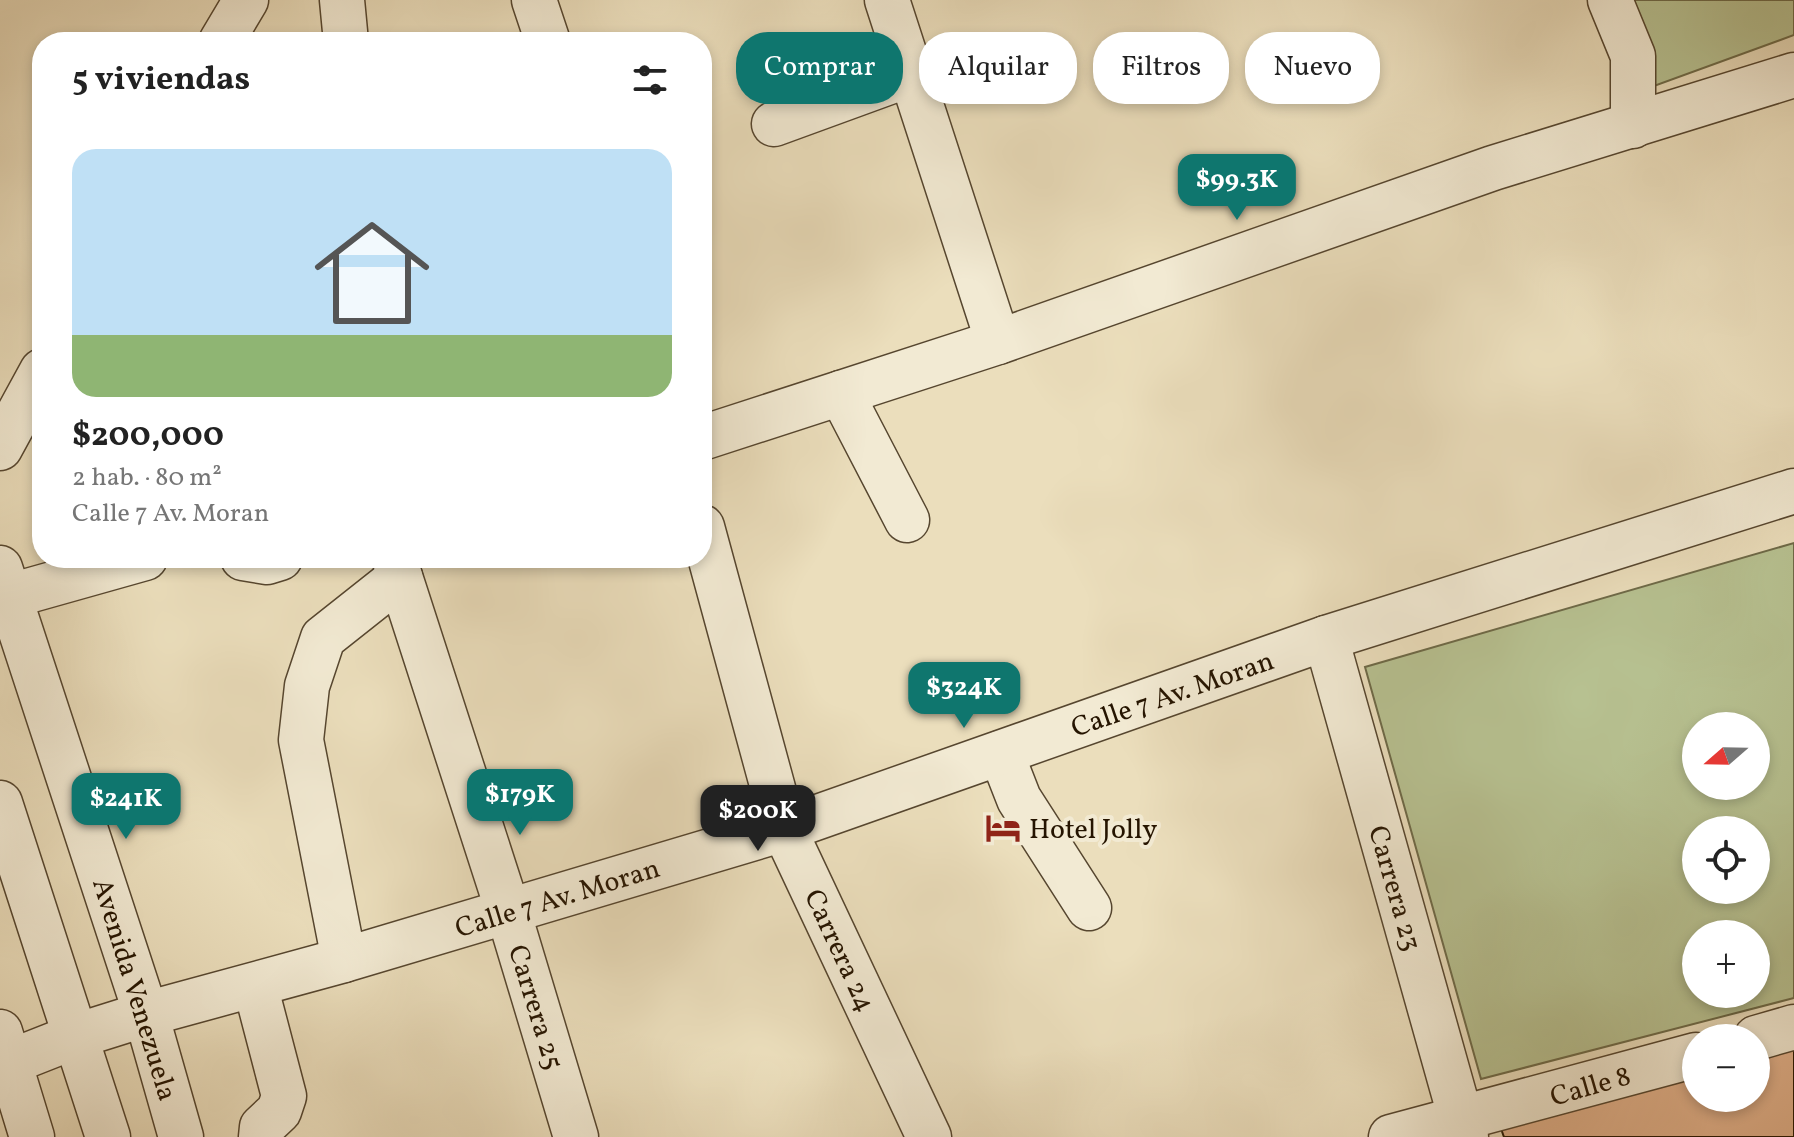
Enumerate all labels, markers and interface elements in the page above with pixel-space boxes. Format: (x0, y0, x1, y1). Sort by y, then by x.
chip: Comprar (736, 32, 903, 104)
chip: Alquilar (919, 32, 1077, 104)
chip: Filtros (1093, 32, 1229, 104)
chip: Nuevo (1245, 32, 1380, 104)
text: 5 viviendas (72, 57, 250, 104)
icon: filters (628, 58, 672, 102)
pin: $99.3K (1172, 154, 1302, 222)
text: $99.3K (1196, 162, 1278, 198)
icon: home (300, 201, 444, 345)
text: $200,000 (72, 413, 224, 460)
text: 2 hab. · 80 m² (72, 460, 222, 496)
text: Calle 7 Av. Moran (72, 496, 269, 532)
street label: Calle 7 Av. Moran (1066, 642, 1280, 748)
pin: $324K (908, 662, 1020, 730)
text: $324K (926, 670, 1002, 706)
north arrow (1682, 712, 1770, 800)
map controls (1682, 712, 1770, 1112)
pin: $179K (464, 769, 576, 837)
pin: $241K (70, 773, 182, 841)
text: $179K (485, 777, 555, 813)
text: $241K (90, 781, 162, 817)
pin: $200K (702, 785, 814, 853)
text: $200K (718, 793, 798, 829)
hotel icon: Hotel Jolly (984, 809, 1022, 847)
place label: Hotel Jolly (1029, 811, 1158, 850)
button: locate (1682, 816, 1770, 904)
street label: Carrera 23 (1357, 821, 1430, 956)
street label: Calle 7 Av. Moran (451, 850, 665, 949)
street label: Avenida Venezuela (81, 874, 186, 1106)
street label: Carrera 24 (793, 883, 884, 1019)
button: + (1682, 920, 1770, 1008)
street label: Carrera 25 (497, 940, 572, 1075)
button: − (1682, 1024, 1770, 1112)
street label: Calle 8 (1546, 1057, 1636, 1117)

